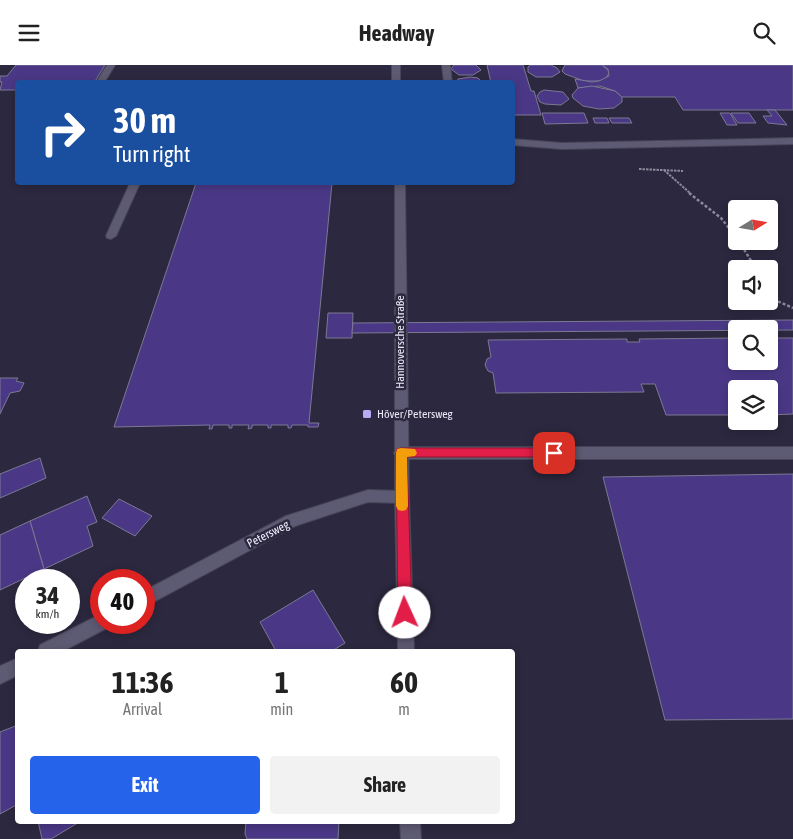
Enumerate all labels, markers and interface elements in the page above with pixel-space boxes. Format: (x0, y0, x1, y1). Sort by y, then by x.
icon: menu (15, 19, 43, 47)
icon: search (750, 19, 778, 47)
text: Headway (359, 20, 434, 46)
icon: right (30, 100, 95, 165)
text: 30 m (113, 100, 176, 140)
text: Turn right (113, 141, 190, 167)
north arrow (728, 200, 778, 250)
map controls (728, 200, 778, 430)
button: sound (728, 260, 778, 310)
street label: Hannoversche Straße (393, 295, 407, 389)
button: search (728, 320, 778, 370)
button: layers (728, 380, 778, 430)
place label: Höver/Petersweg (377, 407, 454, 421)
marker: Höver/Petersweg (361, 408, 373, 420)
pin (533, 432, 575, 474)
icon: arrive (540, 439, 568, 467)
street label: Petersweg (245, 517, 292, 551)
speed limit sign: 40 (90, 569, 155, 634)
text: 34 (36, 581, 59, 609)
position arrow (378, 586, 430, 638)
text: km/h (36, 607, 59, 621)
text: 11:36 (112, 665, 174, 699)
text: 1 (275, 665, 289, 699)
text: 60 (390, 665, 418, 699)
text: Arrival (123, 700, 162, 718)
text: min (270, 700, 293, 718)
text: m (398, 700, 410, 718)
button: Exit (30, 756, 260, 814)
button: Share (270, 756, 500, 814)

